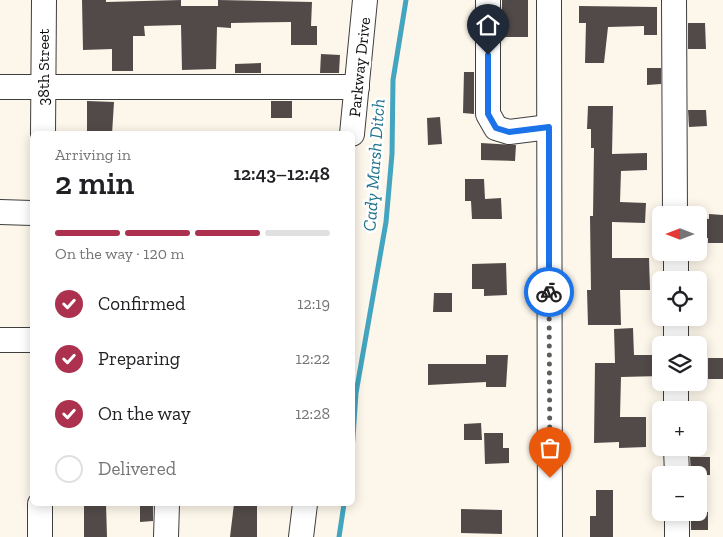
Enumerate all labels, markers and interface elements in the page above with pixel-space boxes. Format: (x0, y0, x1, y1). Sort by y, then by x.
pin (467, 4, 509, 55)
icon: home (474, 11, 502, 39)
street label: Parkway Drive (345, 16, 374, 118)
street label: 38th Street (34, 28, 53, 105)
water label: Cady Marsh Ditch (358, 98, 390, 232)
text: Arriving in (55, 145, 131, 164)
text: 12:43–12:48 (234, 162, 330, 185)
text: 2 min (55, 164, 134, 202)
north arrow (652, 206, 708, 261)
map controls (652, 206, 707, 521)
text: On the way · 120 m (55, 244, 184, 263)
courier (524, 267, 574, 317)
button: locate (652, 271, 707, 326)
icon: bike (535, 278, 563, 306)
icon: check (55, 290, 83, 318)
text: Confirmed (98, 292, 185, 315)
text: 12:19 (297, 294, 330, 313)
button: layers (652, 336, 707, 391)
icon: check (55, 345, 83, 373)
text: Preparing (98, 347, 180, 370)
text: 12:22 (296, 349, 330, 368)
icon: check (55, 400, 83, 428)
button: + (652, 401, 707, 456)
text: On the way (98, 402, 191, 425)
text: 12:28 (295, 404, 330, 423)
pin (529, 427, 571, 478)
icon: bag (536, 434, 564, 462)
text: Delivered (98, 457, 176, 480)
button: − (652, 466, 707, 521)

